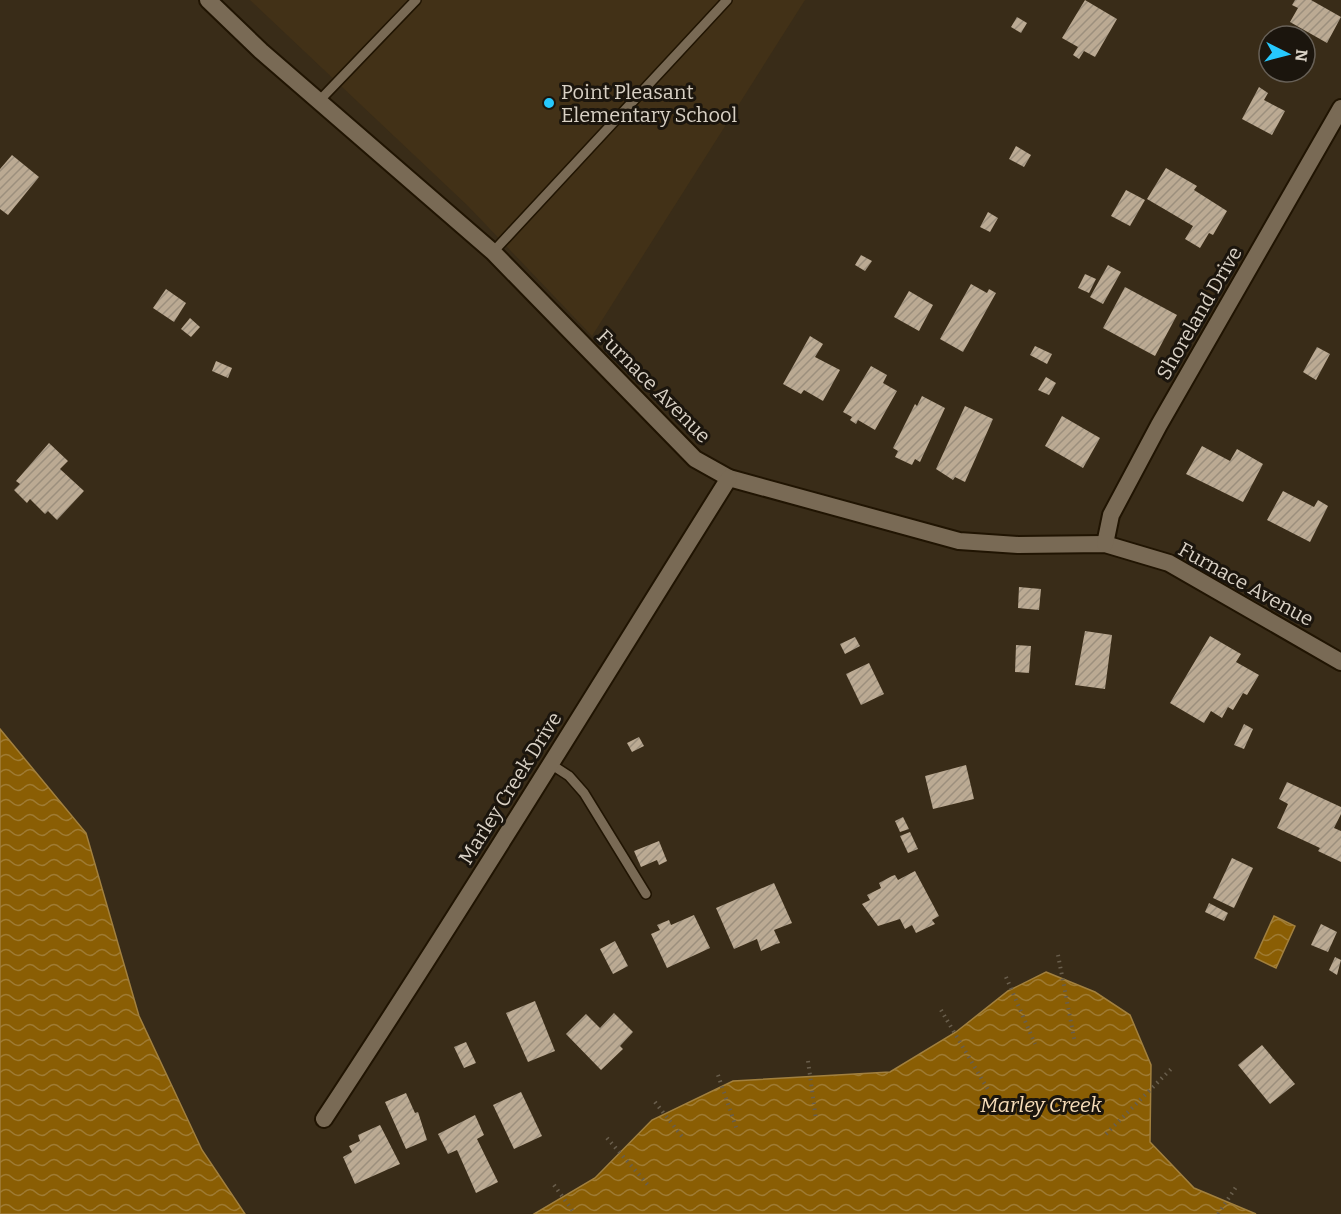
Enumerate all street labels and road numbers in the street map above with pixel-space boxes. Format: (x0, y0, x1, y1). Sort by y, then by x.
street label: Shoreland Drive (1151, 242, 1247, 384)
street label: Furnace Avenue (592, 324, 716, 448)
street label: Furnace Avenue (1174, 537, 1318, 631)
street label: Marley Creek Drive (453, 707, 567, 869)

